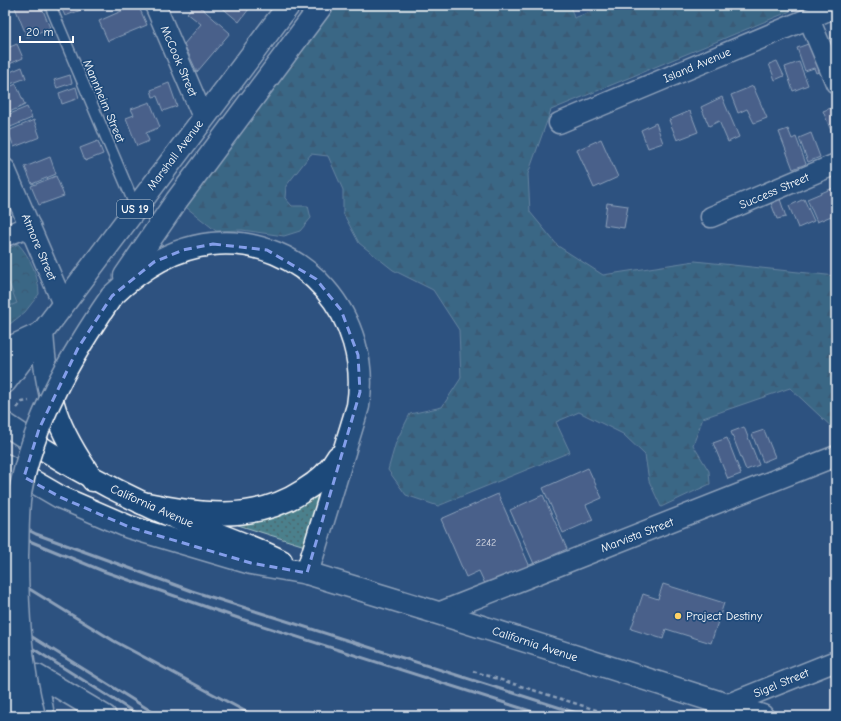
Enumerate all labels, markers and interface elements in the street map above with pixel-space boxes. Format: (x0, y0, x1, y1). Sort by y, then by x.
scale bar (20, 18, 73, 44)
street label: McCook Street (158, 23, 200, 99)
text: 20 m (26, 25, 54, 39)
street label: Island Avenue (661, 44, 733, 86)
street label: Mannheim Street (80, 57, 128, 145)
street label: Marshall Avenue (144, 117, 206, 193)
street label: Success Street (737, 170, 811, 212)
road number: US 19 (117, 200, 153, 218)
street label: Atmore Street (19, 211, 60, 283)
street label: California Avenue (108, 481, 196, 531)
street label: Marvista Street (599, 514, 676, 555)
house number: 2242 (476, 537, 496, 549)
place label: Project Destiny (686, 609, 763, 623)
marker: Project Destiny (673, 611, 683, 621)
street label: California Avenue (490, 624, 580, 664)
street label: Sigel Street (751, 665, 811, 700)

